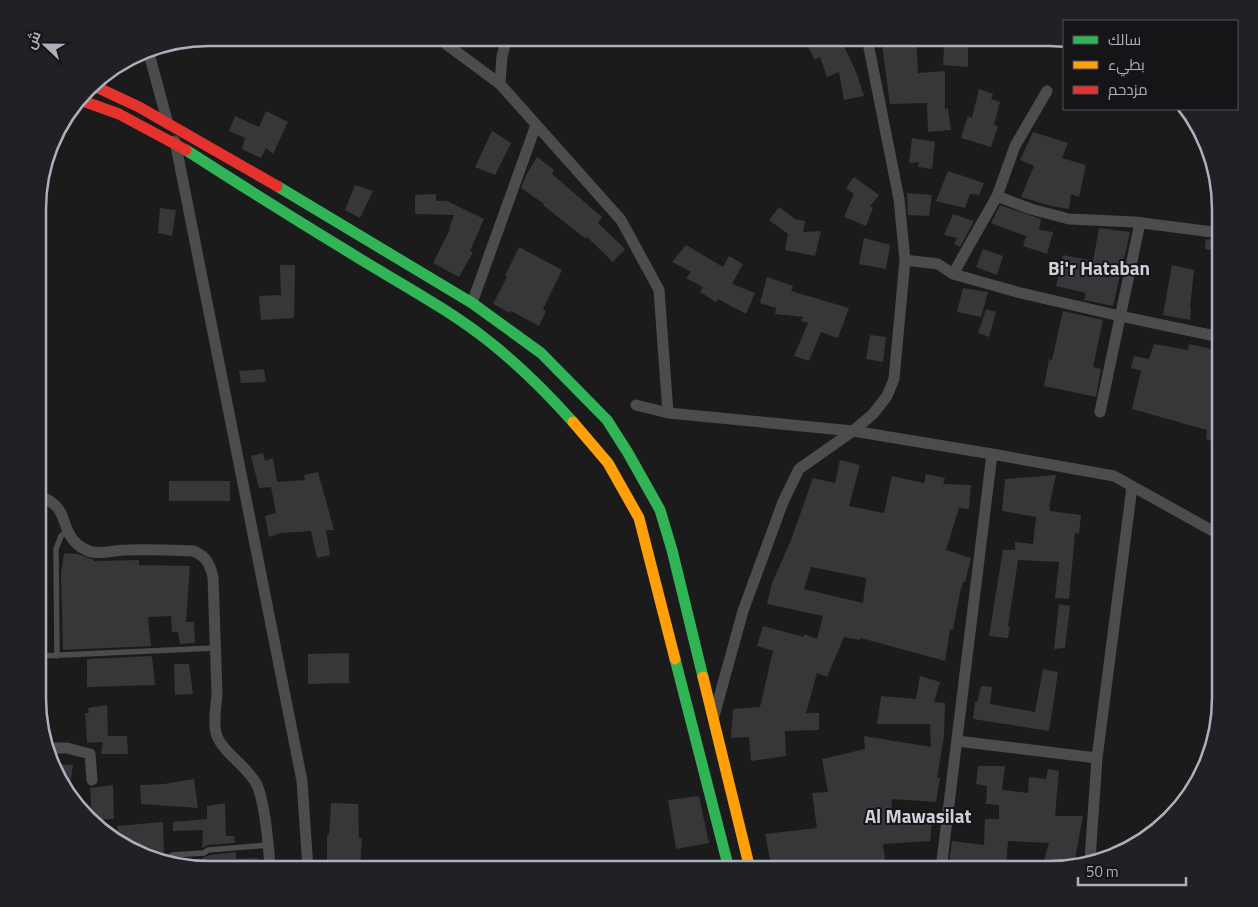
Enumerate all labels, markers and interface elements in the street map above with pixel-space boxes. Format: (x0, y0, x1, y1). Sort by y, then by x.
north arrow (20, 20, 70, 70)
legend (1063, 20, 1238, 110)
text: ش (19, 28, 46, 52)
text: سالك (1108, 28, 1141, 51)
text: بطيء (1108, 53, 1145, 77)
text: مزدحم (1108, 78, 1148, 101)
district label: Bi'r Hataban (1048, 253, 1150, 282)
district label: Al Mawasilat (865, 801, 971, 830)
scale bar (1078, 854, 1186, 886)
text: 50 m (1086, 860, 1119, 883)

